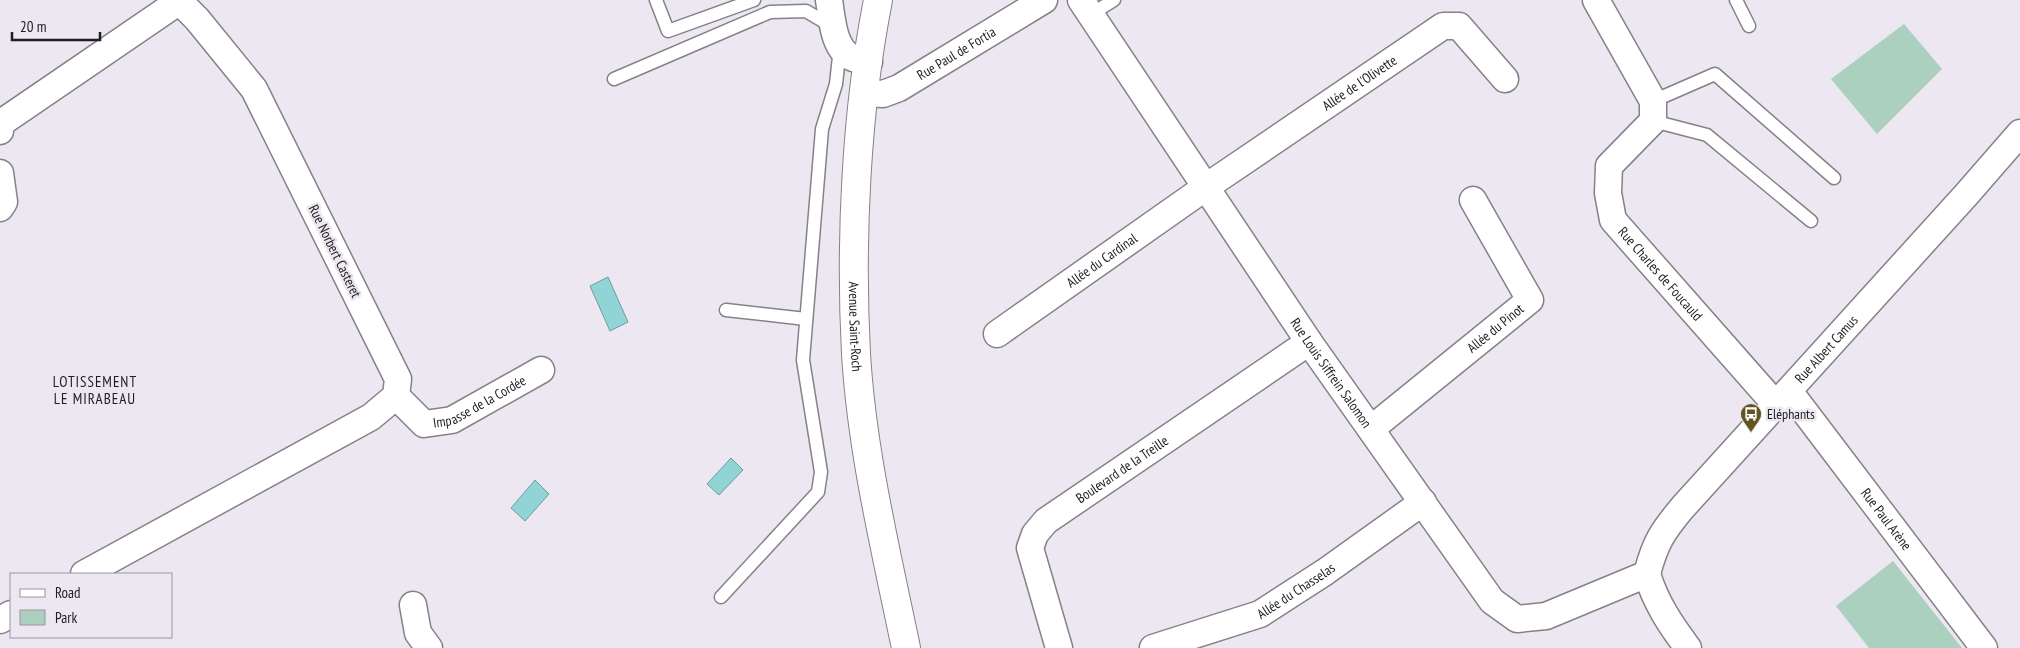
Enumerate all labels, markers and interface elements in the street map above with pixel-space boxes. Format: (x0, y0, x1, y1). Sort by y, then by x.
scale bar (12, 10, 100, 42)
text: 20 m (20, 17, 46, 36)
street label: Rue Paul de Fortia (914, 23, 999, 84)
street label: Allée de l'Olivette (1319, 51, 1400, 114)
street label: Rue Norbert Casteret (305, 201, 365, 301)
street label: Rue Charles de Foucauld (1614, 223, 1706, 324)
street label: Allée du Cardinal (1063, 229, 1141, 291)
street label: Avenue Saint-Roch (845, 281, 866, 372)
street label: Allée du Pinot (1463, 300, 1527, 357)
street label: Rue Albert Camus (1791, 311, 1862, 387)
street label: Rue Louis Siffrein Salomon (1287, 315, 1376, 431)
street label: Impasse de la Cordée (432, 371, 529, 432)
district label: LOTISSEMENT LE MIRABEAU (53, 372, 137, 408)
bus stop icon: Eléphants (1739, 402, 1763, 433)
place label: Eléphants (1767, 405, 1815, 423)
street label: Boulevard de la Treille (1072, 431, 1172, 507)
street label: Rue Paul Arène (1857, 485, 1916, 554)
street label: Allée du Chasselas (1253, 559, 1339, 623)
legend (10, 573, 172, 638)
text: Road (55, 583, 81, 602)
text: Park (55, 608, 77, 627)

